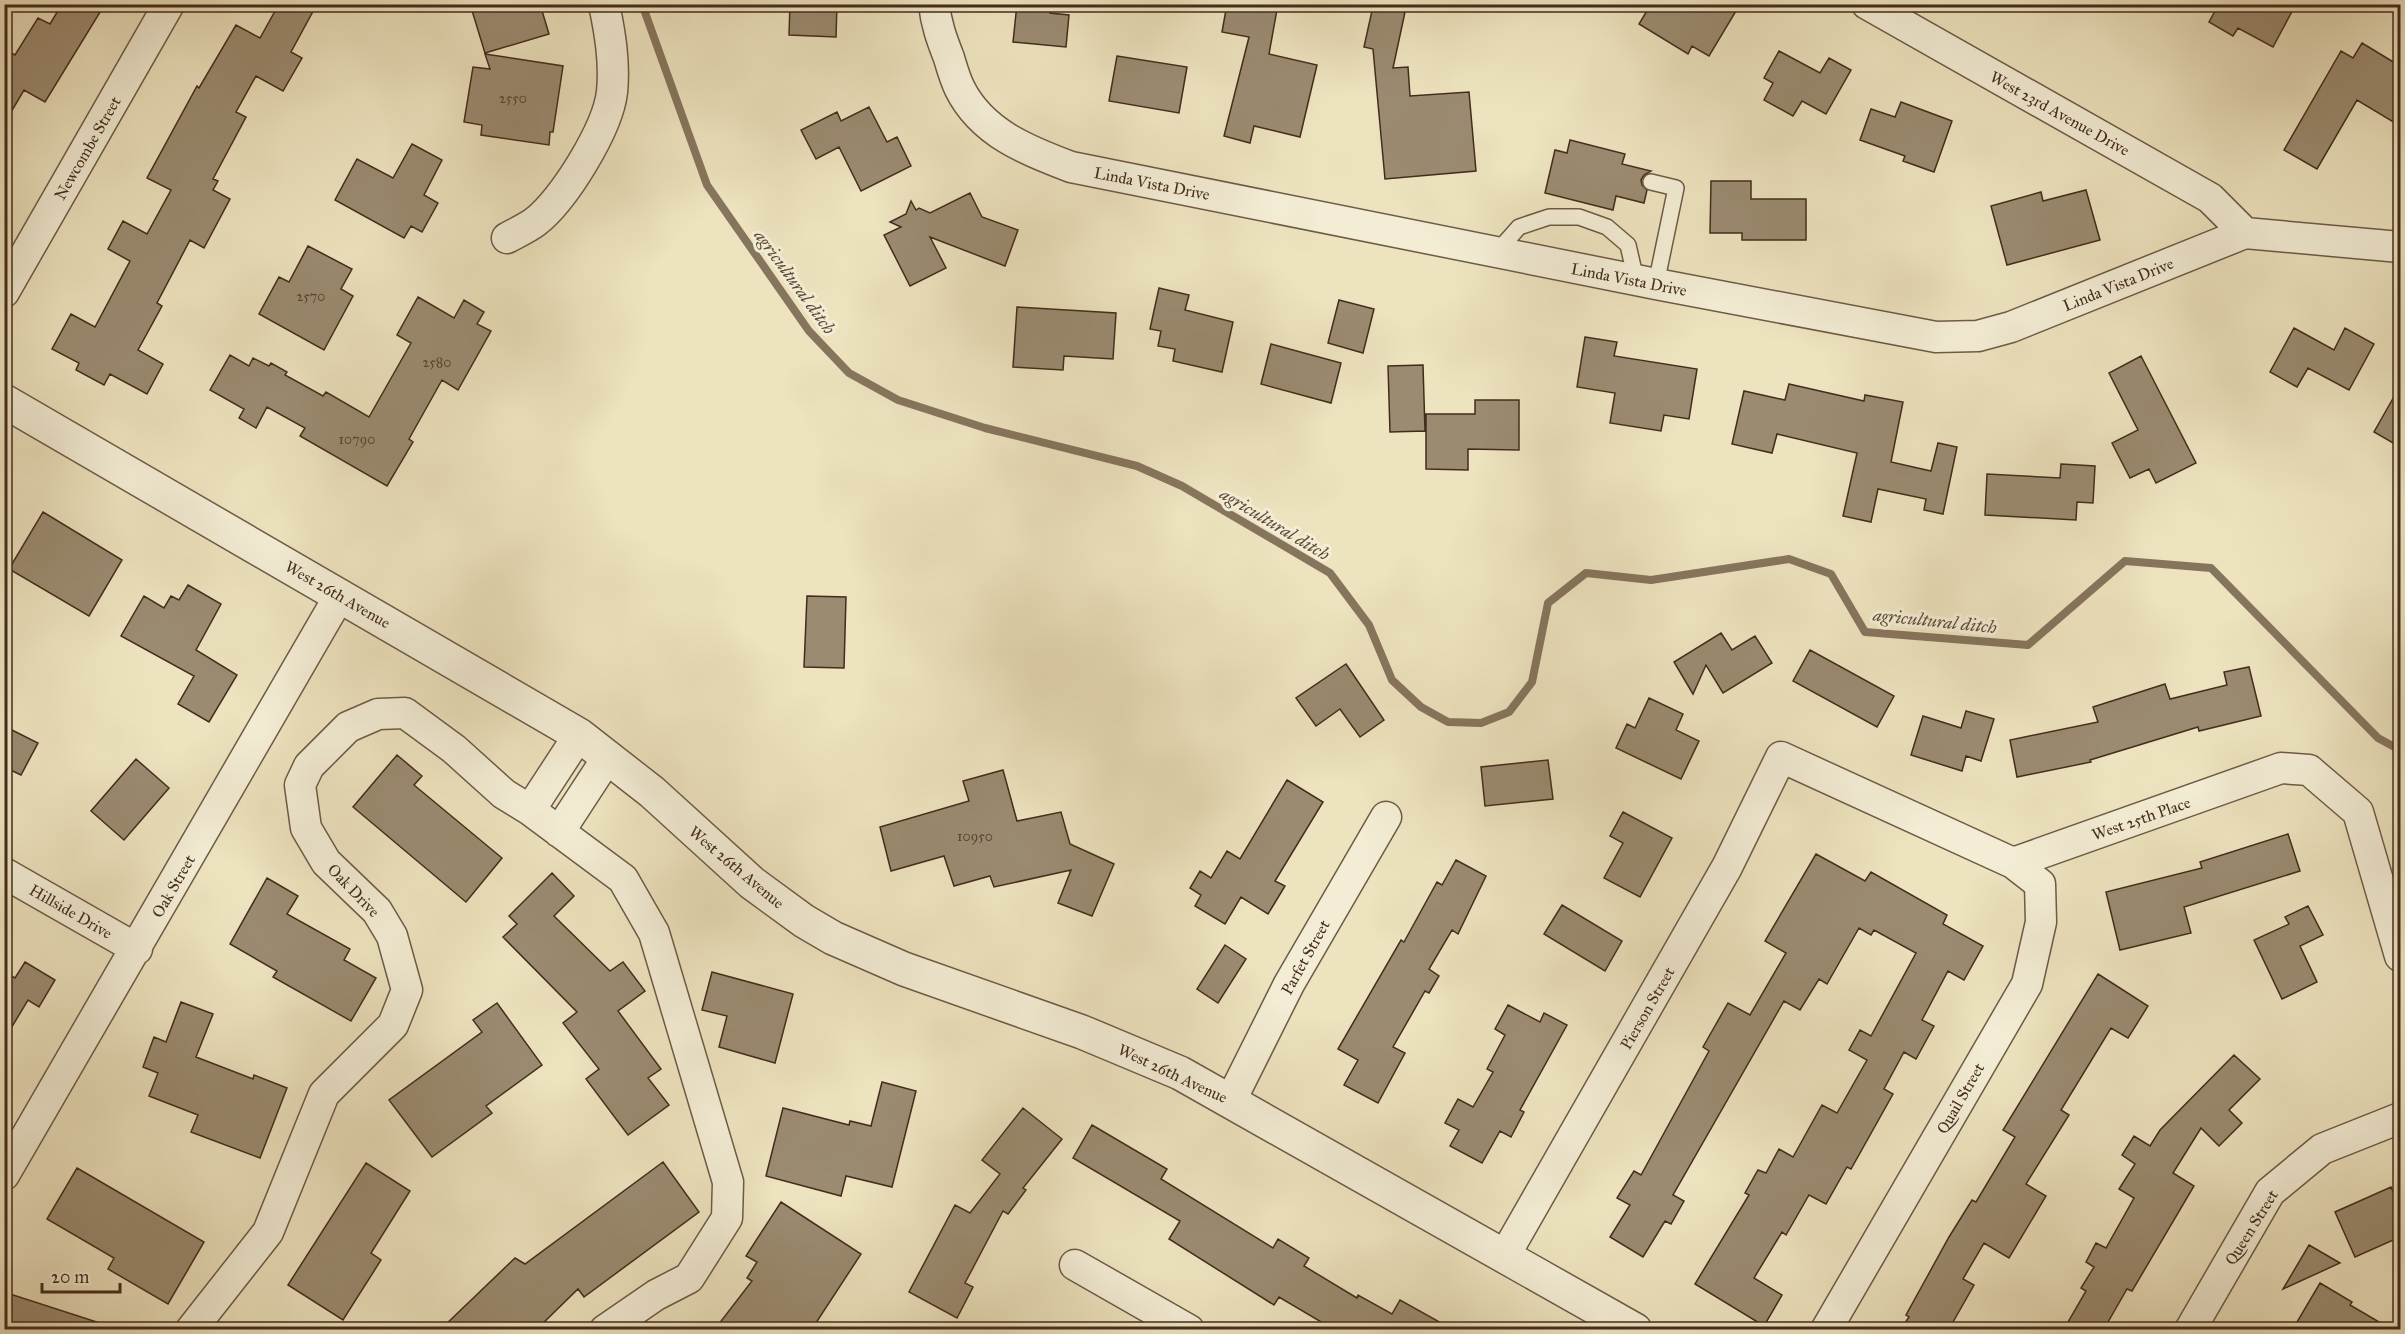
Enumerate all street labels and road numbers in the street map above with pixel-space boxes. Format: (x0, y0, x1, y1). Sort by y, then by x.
street label: West 23rd Avenue Drive (1987, 67, 2133, 160)
street label: Newcombe Street (50, 93, 125, 203)
street label: Linda Vista Drive (1093, 163, 1212, 204)
street label: Linda Vista Drive (2060, 254, 2176, 315)
street label: Linda Vista Drive (1570, 259, 1689, 300)
street label: West 26th Avenue (282, 557, 394, 632)
street label: West 25th Place (2089, 793, 2193, 844)
street label: West 26th Avenue (685, 822, 788, 913)
street label: Oak Street (148, 851, 199, 921)
street label: Oak Drive (324, 860, 384, 921)
street label: Hillside Drive (26, 880, 116, 943)
street label: Parfet Street (1277, 916, 1334, 998)
street label: Pierson Street (1616, 963, 1679, 1053)
street label: West 26th Avenue (1115, 1040, 1231, 1107)
street label: Quail Street (1933, 1059, 1988, 1137)
street label: Queen Street (2221, 1186, 2282, 1268)

